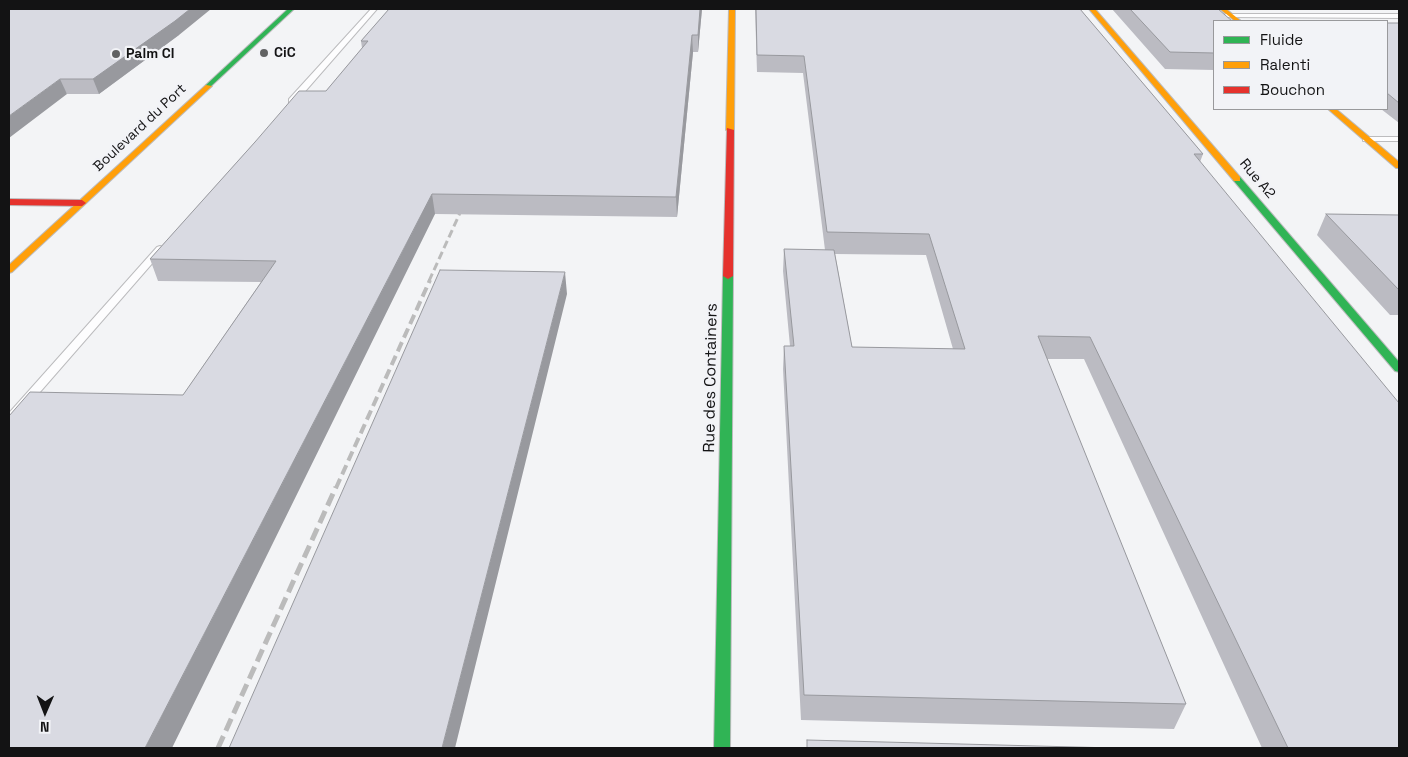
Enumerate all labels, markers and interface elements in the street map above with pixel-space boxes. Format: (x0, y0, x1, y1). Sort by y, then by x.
legend (1213, 20, 1388, 110)
text: Fluide (1260, 30, 1303, 49)
place label: CiC (274, 45, 296, 61)
place label: Palm CI (126, 46, 174, 62)
marker: CiC (258, 47, 270, 59)
marker: Palm CI (110, 48, 122, 60)
text: Ralenti (1260, 55, 1310, 74)
text: Bouchon (1260, 80, 1325, 99)
street label: Boulevard du Port (90, 81, 190, 175)
street label: Rue A2 (1236, 156, 1278, 202)
street label: Rue des Containers (700, 303, 722, 453)
north arrow (20, 687, 70, 737)
text: N (40, 718, 50, 736)

